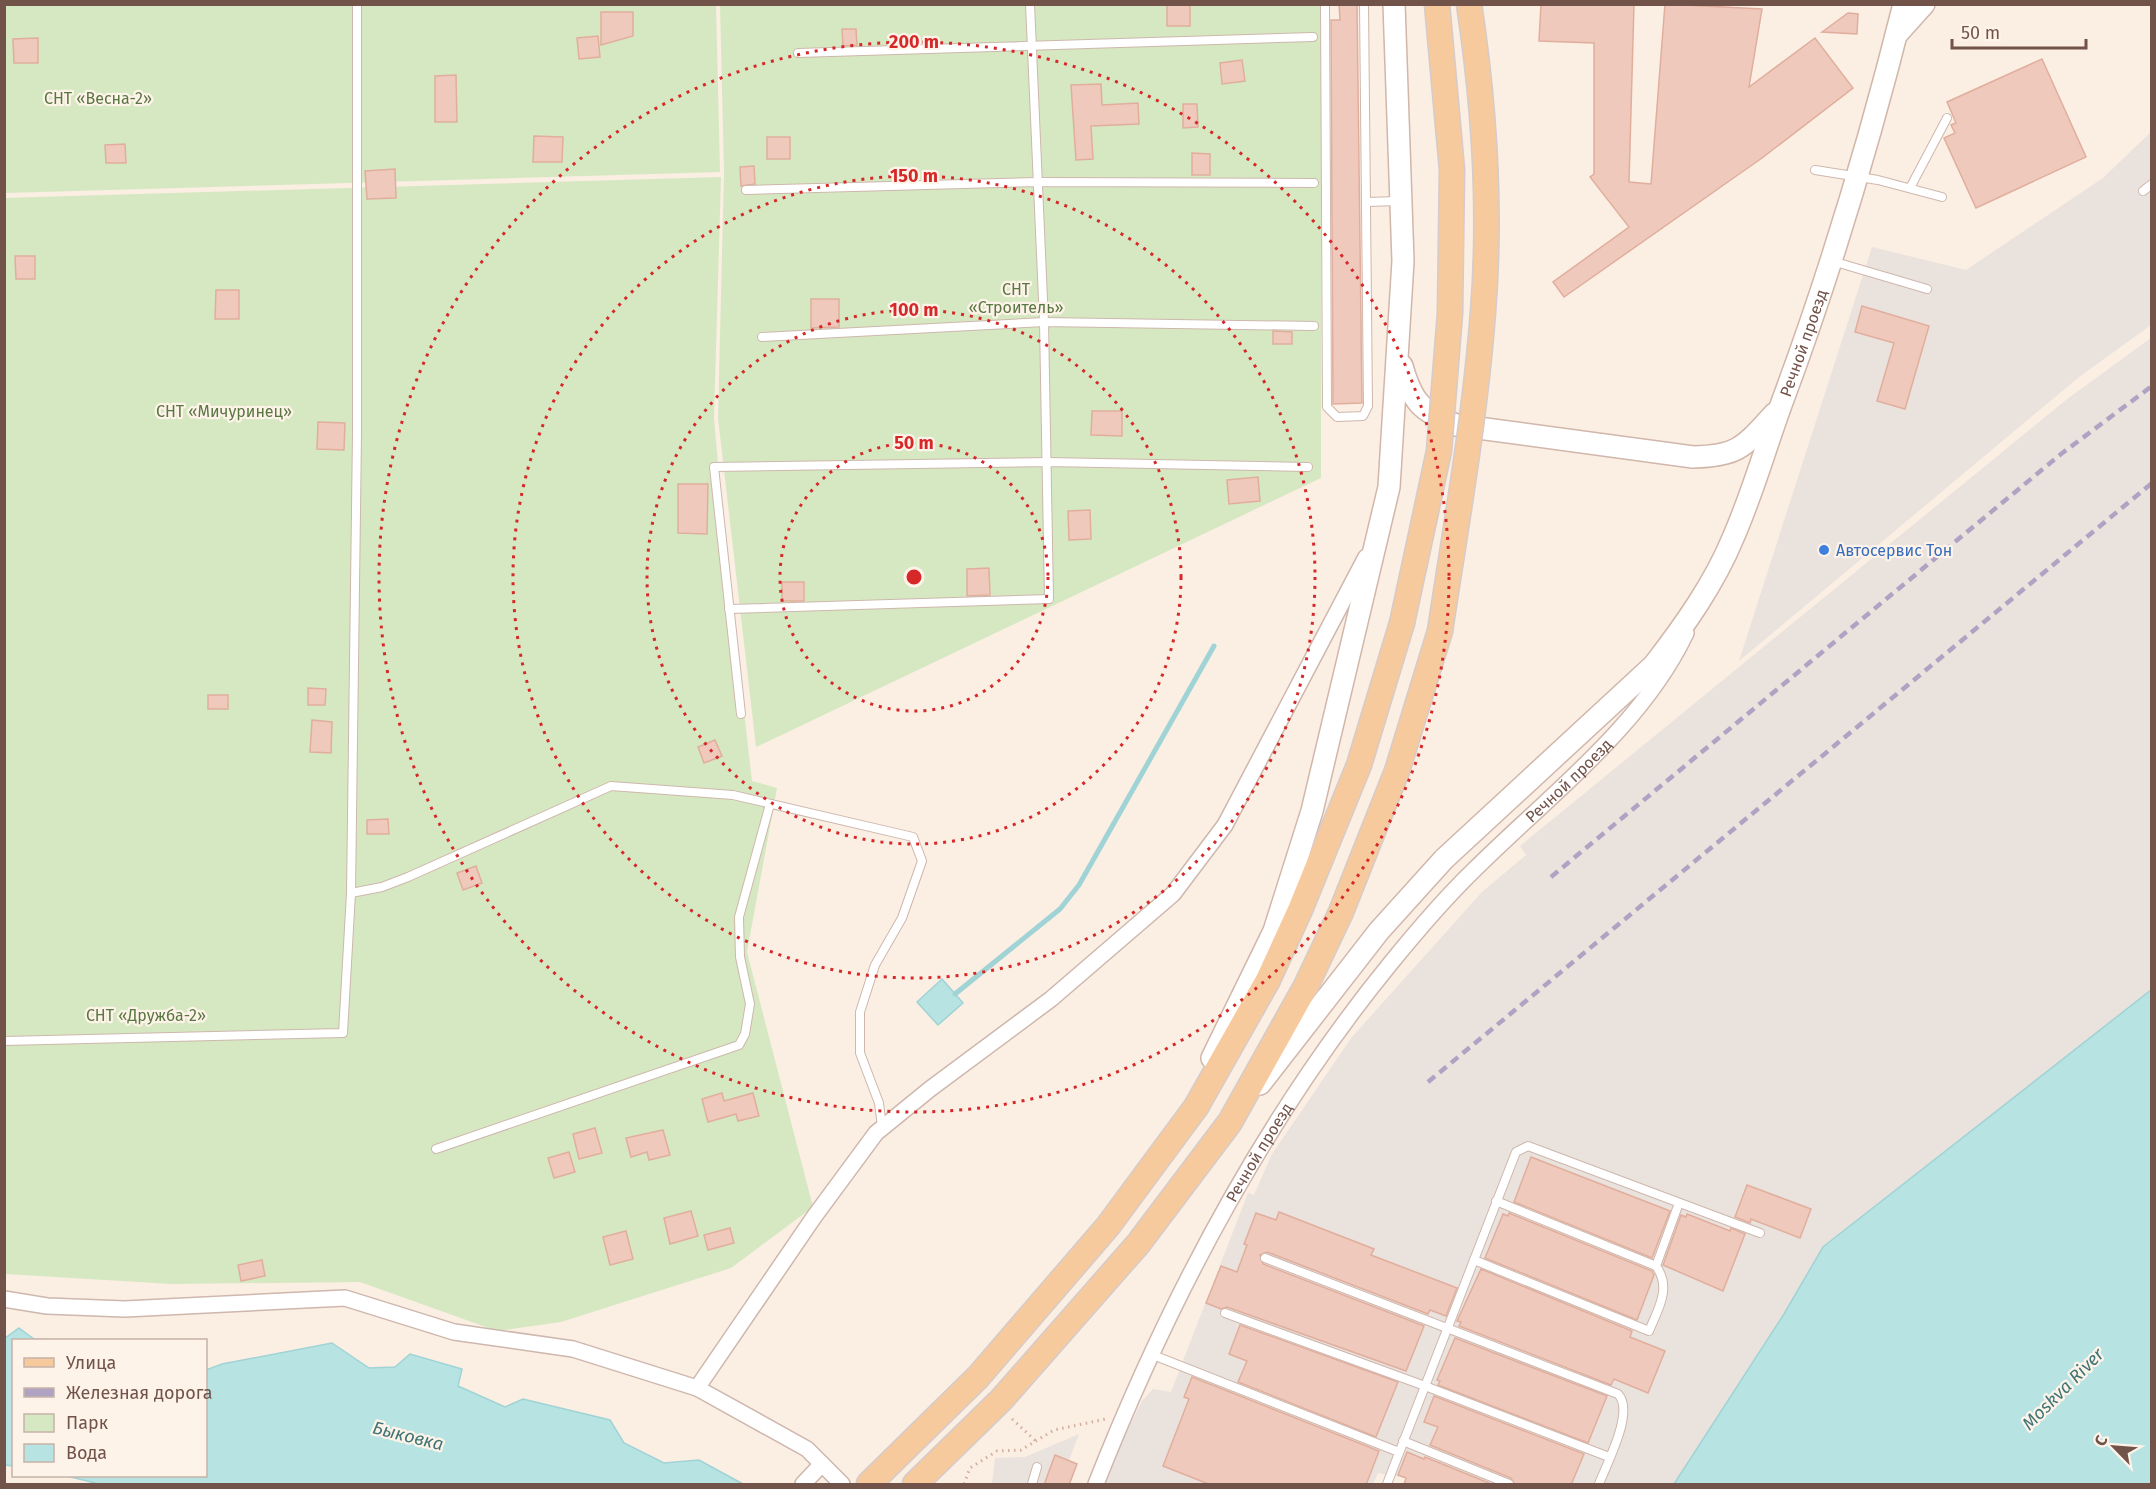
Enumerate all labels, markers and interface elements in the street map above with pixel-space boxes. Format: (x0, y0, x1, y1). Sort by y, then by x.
scale bar (1952, 12, 2086, 50)
text: 50 m (1961, 22, 2000, 44)
text: 200 m (889, 31, 939, 53)
park label: СНТ «Весна-2» (44, 89, 152, 108)
text: 150 m (890, 165, 938, 187)
park label: СНТ «Строитель» (969, 280, 1063, 317)
street label: Речной проезд (1776, 287, 1831, 399)
text: 100 m (890, 299, 938, 321)
park label: СНТ «Мичуринец» (156, 402, 292, 421)
text: 50 m (894, 432, 934, 454)
place label: Автосервис Тон (1836, 541, 1952, 560)
marker: Автосервис Тон (1817, 543, 1831, 557)
centre of rings (904, 567, 924, 587)
street label: Речной проезд (1522, 735, 1616, 827)
park label: СНТ «Дружба-2» (86, 1006, 206, 1025)
street label: Речной проезд (1222, 1099, 1297, 1205)
legend (12, 1339, 207, 1477)
water label: Moskva River (2018, 1343, 2109, 1434)
text: Улица (66, 1352, 116, 1374)
text: Железная дорога (66, 1382, 213, 1404)
text: Парк (66, 1412, 109, 1434)
water label: Быковка (370, 1417, 446, 1455)
north arrow (2084, 1417, 2144, 1477)
text: С (2090, 1432, 2112, 1449)
text: Вода (66, 1442, 107, 1464)

